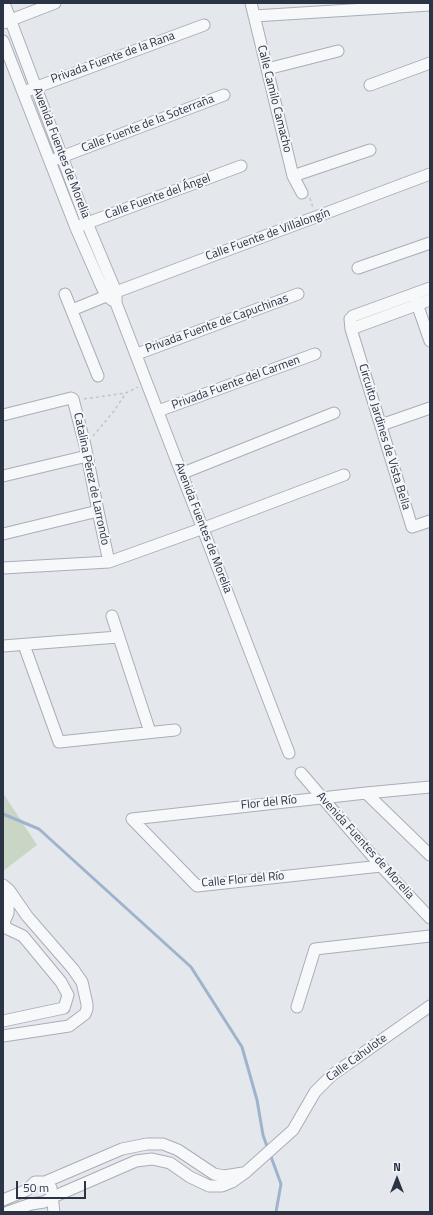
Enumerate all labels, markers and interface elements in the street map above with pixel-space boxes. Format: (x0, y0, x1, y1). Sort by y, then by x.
street label: Privada Fuente de la Rana (49, 29, 177, 87)
street label: Calle Camilo Camacho (254, 44, 294, 154)
street label: Avenida Fuentes de Morelia (29, 86, 93, 220)
street label: Calle Fuente de la Soterraña (80, 92, 216, 156)
street label: Calle Fuente del Ángel (103, 171, 213, 223)
street label: Calle Fuente de Villalongín (204, 206, 332, 264)
street label: Privada Fuente de Capuchinas (144, 291, 290, 357)
street label: Privada Fuente del Carmen (170, 353, 302, 413)
street label: Circuito Jardines de Vista Bella (355, 362, 413, 512)
street label: Catalina Pérez de Larrondo (70, 411, 112, 547)
street label: Avenida Fuentes de Morelia (171, 461, 235, 595)
street label: Avenida Fuentes de Morelia (313, 790, 417, 902)
street label: Flor del Río (240, 793, 298, 813)
street label: Calle Flor del Río (201, 869, 285, 891)
street label: Calle Cahulote (324, 1031, 390, 1085)
north arrow (377, 1159, 417, 1199)
text: N (393, 1159, 401, 1175)
scale bar (18, 1173, 88, 1199)
text: 50 m (23, 1178, 49, 1197)

